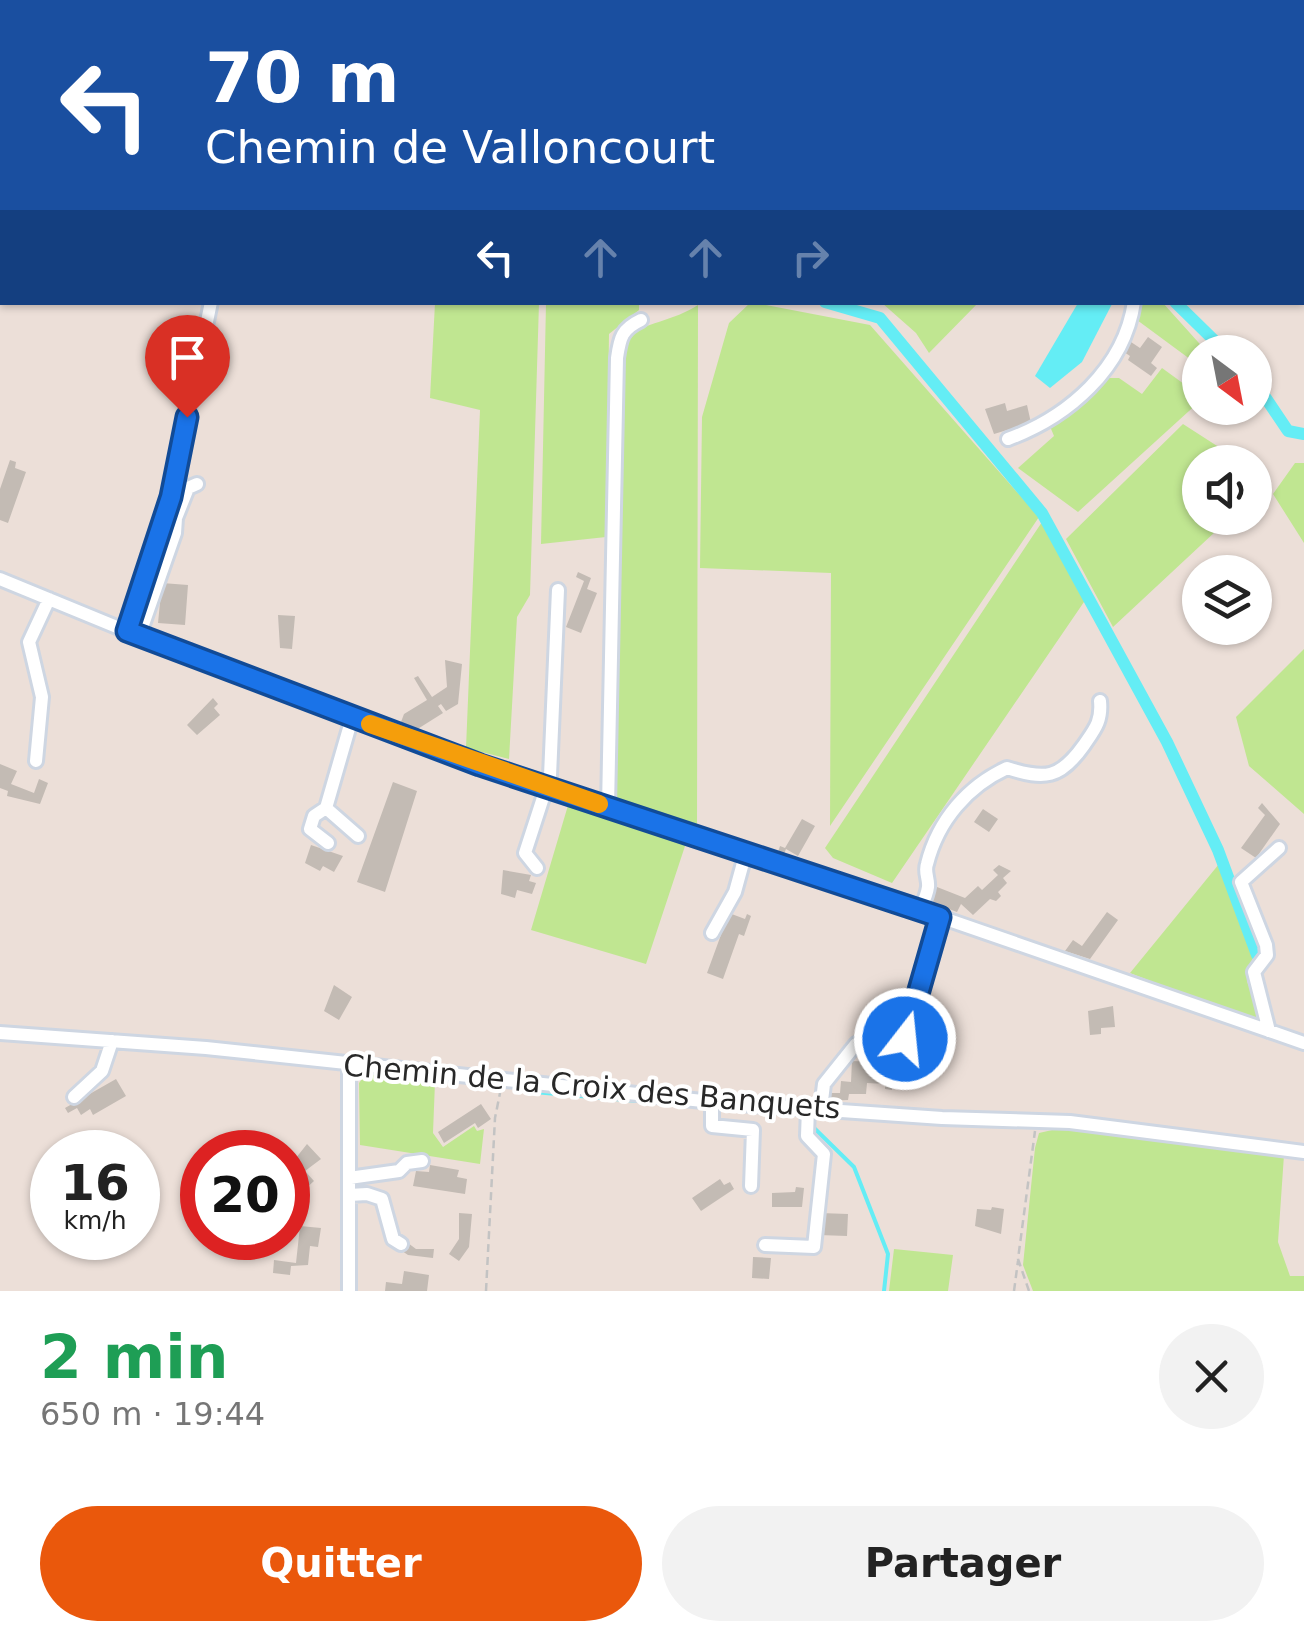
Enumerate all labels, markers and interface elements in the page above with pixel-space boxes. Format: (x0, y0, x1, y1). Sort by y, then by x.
text: 70 m (205, 37, 400, 119)
icon: left (40, 40, 170, 170)
text: Chemin de Valloncourt (205, 121, 715, 174)
icon: left (468, 230, 523, 285)
icon: ahead (573, 230, 628, 285)
icon: ahead (678, 230, 733, 285)
icon: right (783, 230, 838, 285)
pin (145, 315, 230, 418)
icon: arrive (160, 330, 215, 385)
north arrow (1182, 335, 1272, 425)
map controls (1182, 335, 1272, 645)
button: sound (1182, 445, 1272, 535)
button: layers (1182, 555, 1272, 645)
position arrow (853, 987, 957, 1091)
street label: Chemin de la Croix des Banquets (342, 1047, 842, 1126)
speed limit sign: 20 (180, 1130, 310, 1260)
text: 16 (60, 1154, 130, 1212)
text: km/h (63, 1206, 127, 1235)
text: 2 min (40, 1322, 228, 1392)
button: close (1159, 1324, 1264, 1429)
text: 650 m · 19:44 (40, 1395, 265, 1433)
button: Quitter (40, 1506, 642, 1621)
button: Partager (662, 1506, 1264, 1621)

